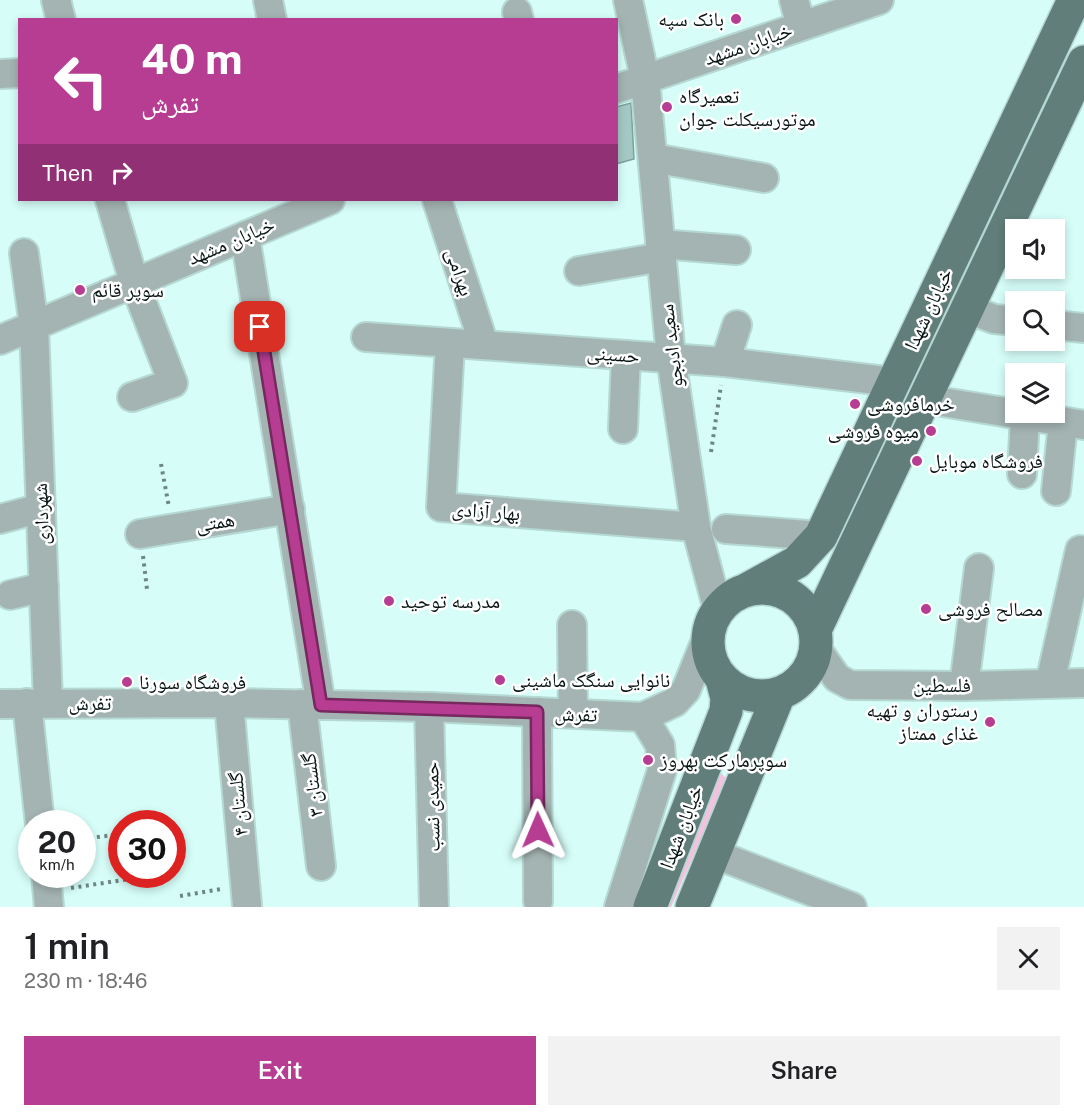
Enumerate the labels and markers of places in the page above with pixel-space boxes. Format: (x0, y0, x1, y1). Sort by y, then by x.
place label: بانک سپه (658, 7, 724, 31)
marker: بانک سپه (729, 12, 743, 26)
place label: تعمیرگاه موتورسیکلت جوان (679, 84, 816, 131)
marker: تعمیرگاه موتورسیکلت جوان (660, 100, 674, 114)
place label: سوپر قائم (92, 278, 164, 304)
marker: سوپر قائم (73, 283, 87, 297)
pin (234, 301, 285, 352)
place label: خرمافروشی (867, 392, 955, 416)
marker: خرمافروشی (848, 397, 862, 411)
place label: میوه فروشی (828, 419, 919, 443)
marker: میوه فروشی (924, 424, 938, 438)
place label: فروشگاه موبایل (929, 449, 1043, 473)
marker: فروشگاه موبایل (910, 454, 924, 468)
place label: مدرسه توحید (401, 589, 500, 613)
marker: مدرسه توحید (382, 594, 396, 608)
place label: مصالح فروشی (938, 597, 1043, 622)
marker: مصالح فروشی (919, 602, 933, 616)
place label: نانوایی سنگک ماشینی (512, 668, 670, 692)
place label: فروشگاه سورنا (139, 670, 246, 694)
marker: نانوایی سنگک ماشینی (493, 673, 507, 687)
marker: فروشگاه سورنا (120, 675, 134, 689)
place label: رستوران و تهیه غذای ممتاز (867, 698, 978, 745)
marker: رستوران و تهیه غذای ممتاز (983, 715, 997, 729)
place label: سوپرمارکت بهروز (659, 748, 787, 772)
marker: سوپرمارکت بهروز (641, 753, 655, 767)

